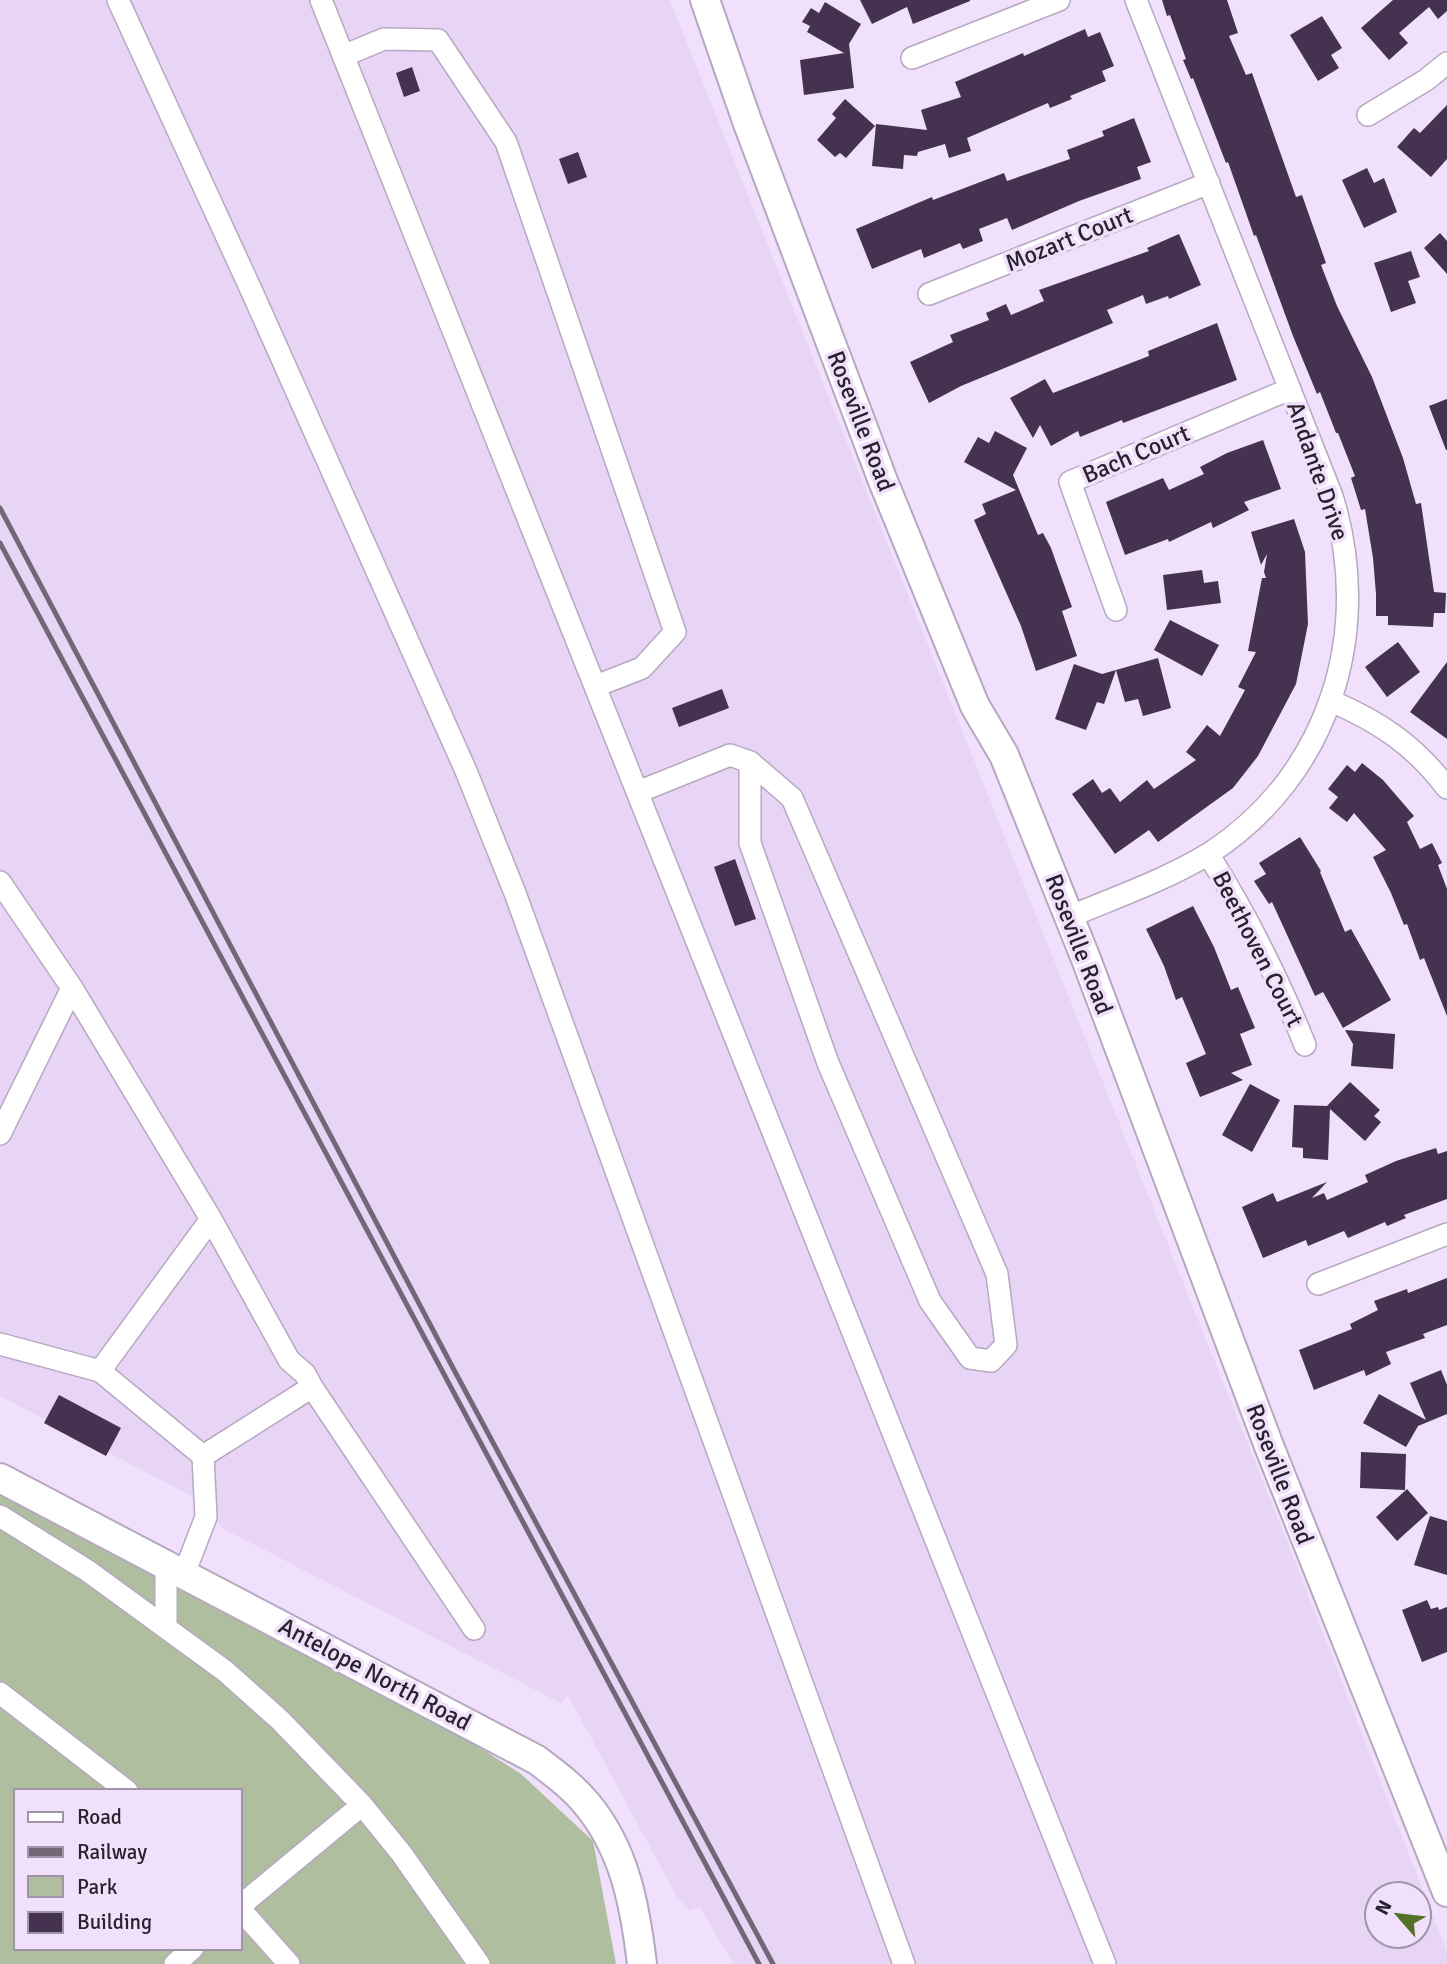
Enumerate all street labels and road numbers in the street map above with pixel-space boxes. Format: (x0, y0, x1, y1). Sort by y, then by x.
street label: Mozart Court (1001, 200, 1137, 278)
street label: Roseville Road (820, 346, 902, 496)
street label: Andante Drive (1280, 398, 1356, 544)
street label: Bach Court (1078, 418, 1194, 490)
street label: Beethoven Court (1206, 866, 1310, 1032)
street label: Roseville Road (1038, 869, 1120, 1019)
street label: Roseville Road (1239, 1399, 1321, 1549)
street label: Antelope North Road (274, 1611, 476, 1737)

